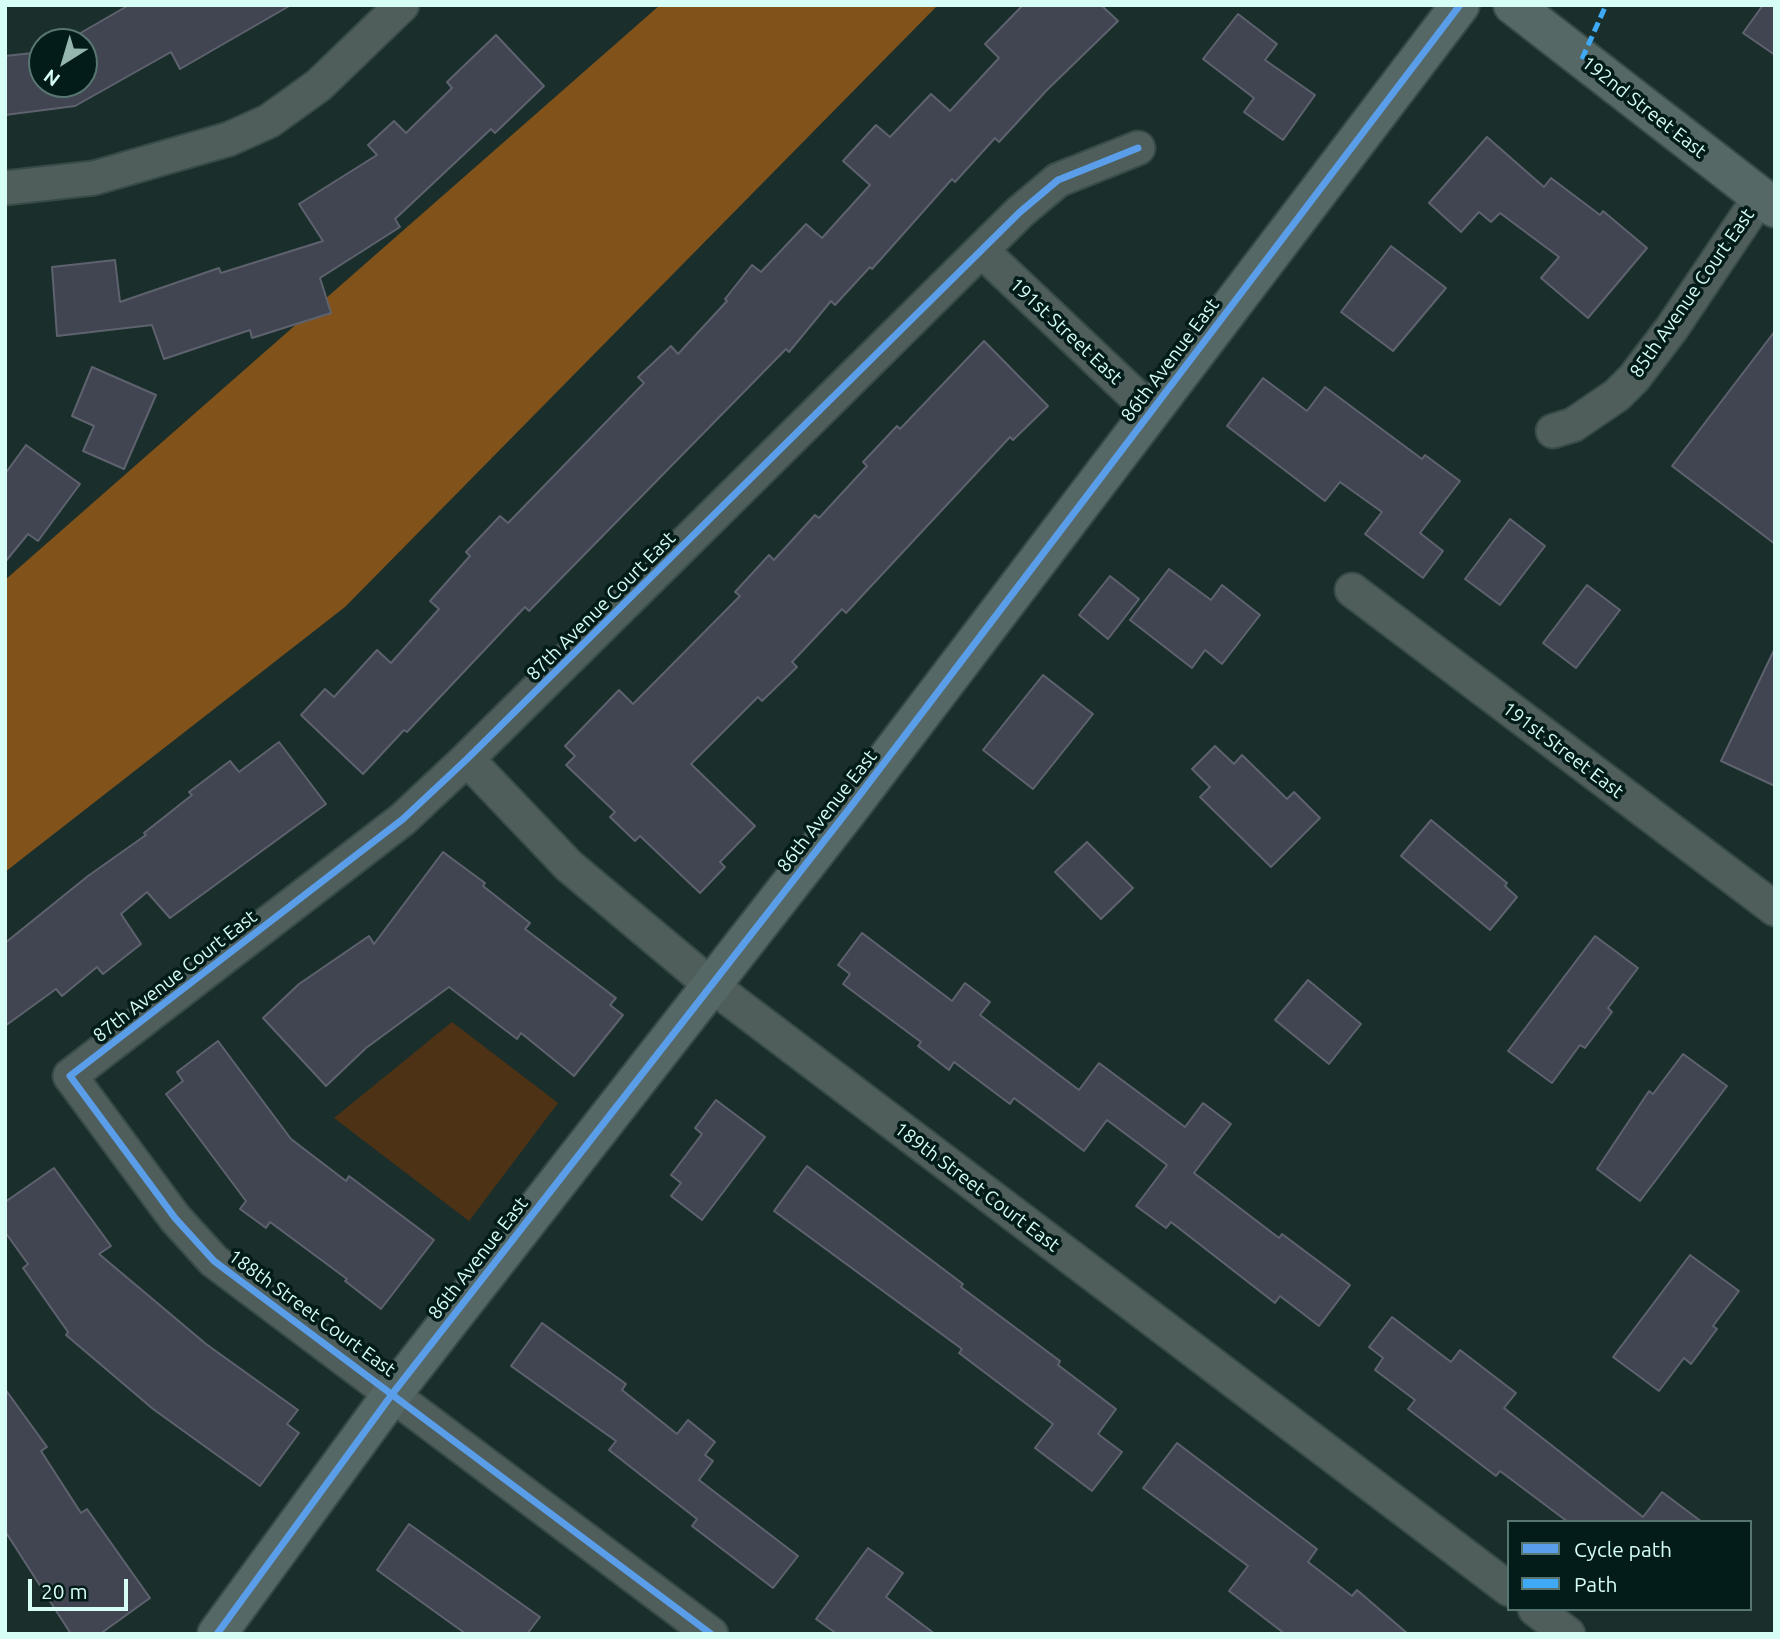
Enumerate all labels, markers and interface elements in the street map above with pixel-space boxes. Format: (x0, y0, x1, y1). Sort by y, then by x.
north arrow (28, 28, 98, 98)
street label: 192nd Street East (1577, 51, 1711, 163)
text: N (39, 65, 64, 91)
street label: 85th Avenue Court East (1625, 204, 1759, 382)
street label: 191st Street East (1005, 273, 1127, 389)
street label: 86th Avenue East (1116, 294, 1224, 426)
street label: 87th Avenue Court East (522, 527, 680, 685)
street label: 191st Street East (1498, 697, 1628, 803)
street label: 86th Avenue East (772, 745, 882, 877)
street label: 87th Avenue Court East (89, 905, 261, 1047)
street label: 189th Street Court East (890, 1117, 1064, 1257)
street label: 86th Avenue East (423, 1192, 533, 1324)
street label: 188th Street Court East (224, 1245, 400, 1381)
legend (1507, 1520, 1752, 1611)
text: Cycle path (1574, 1537, 1672, 1561)
scale bar (32, 1566, 131, 1610)
text: Path (1574, 1572, 1617, 1596)
text: 20 m (41, 1579, 88, 1603)

